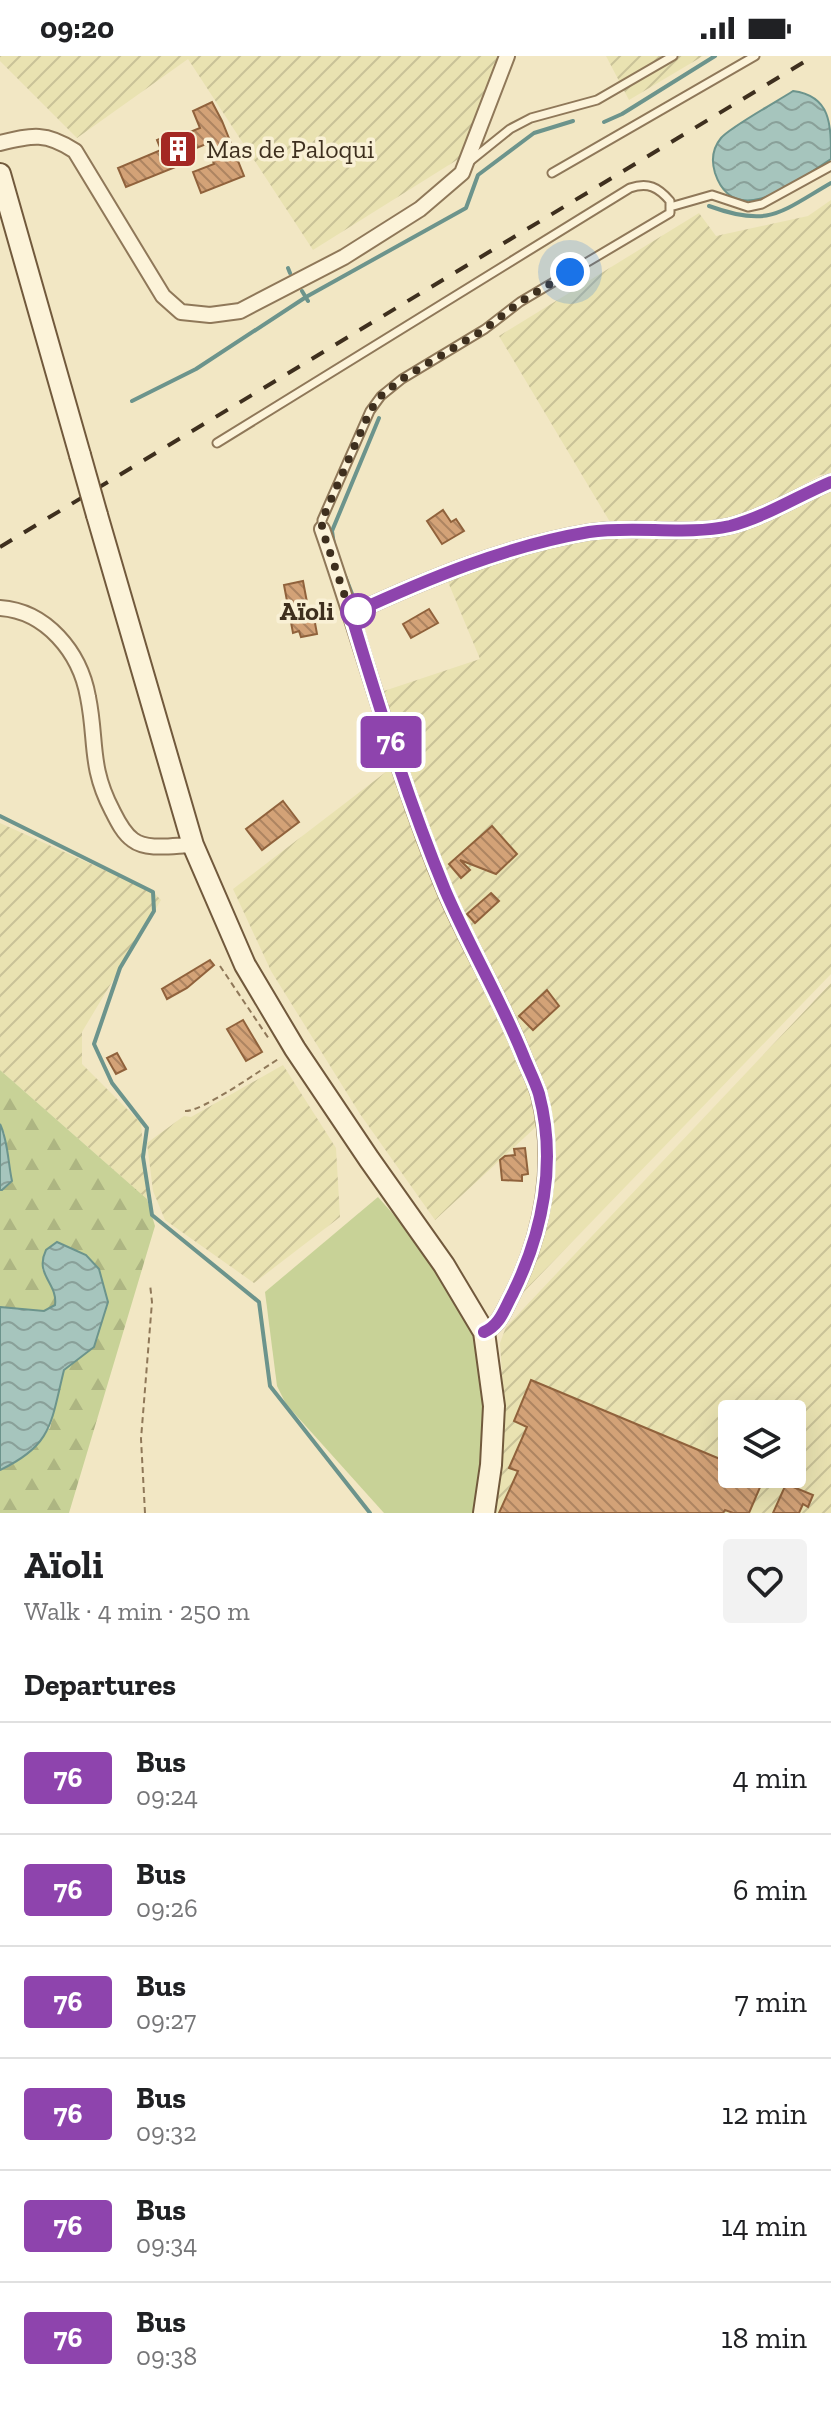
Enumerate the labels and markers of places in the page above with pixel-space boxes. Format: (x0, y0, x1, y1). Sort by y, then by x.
building icon: Mas de Paloqui (157, 128, 199, 170)
place label: Mas de Paloqui (206, 133, 374, 165)
marker: Aïoli (341, 594, 375, 628)
place label: Aïoli (280, 595, 334, 627)

